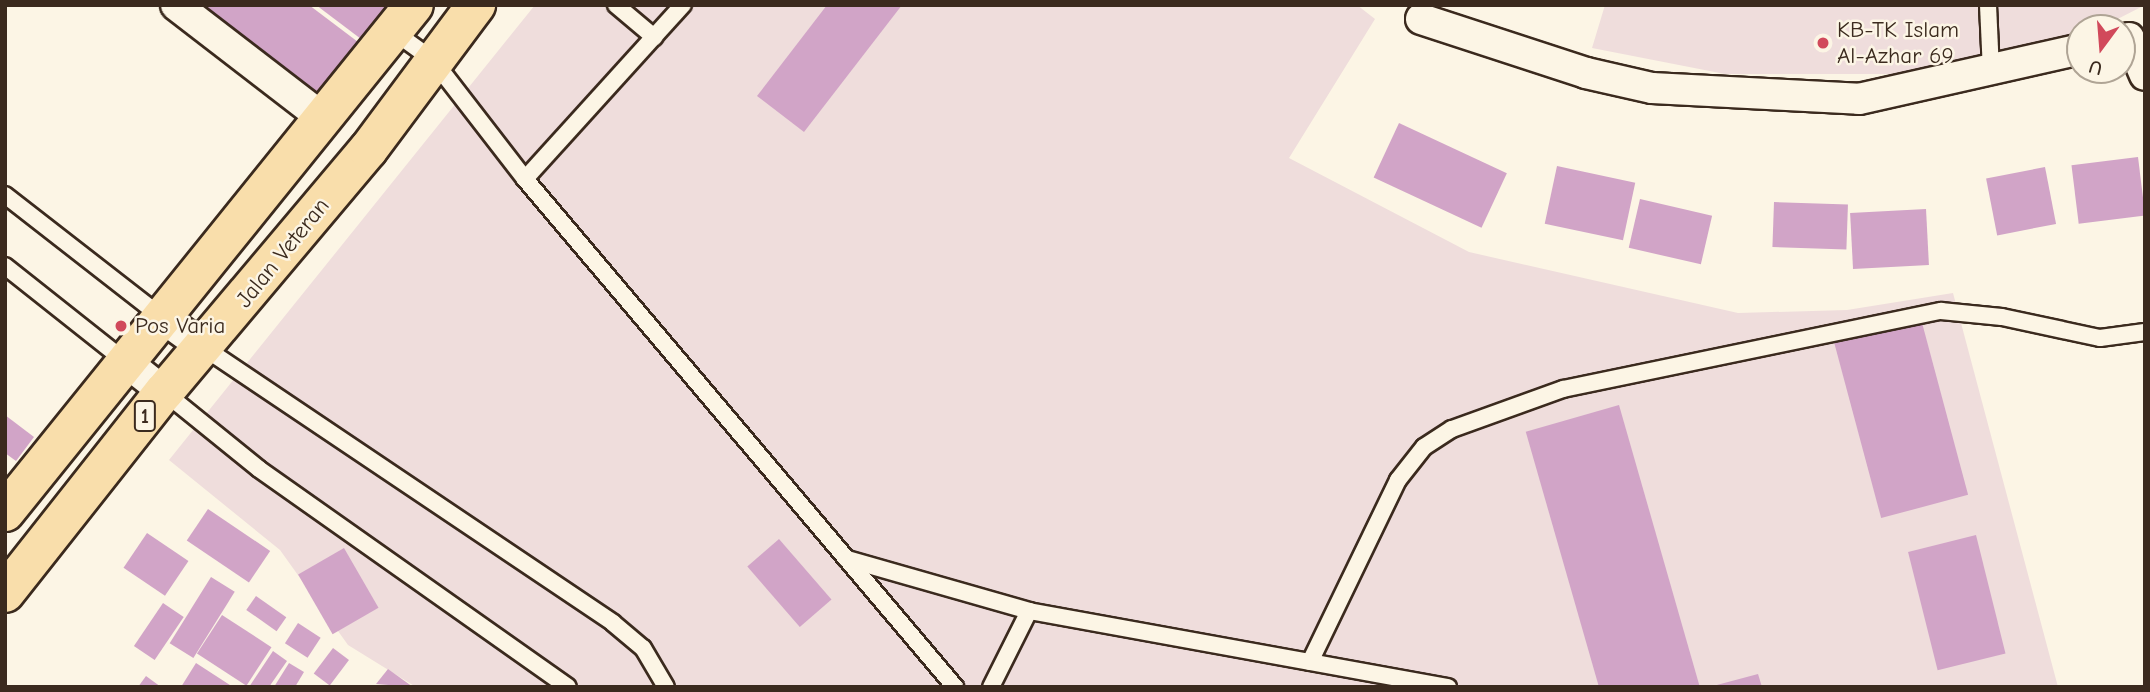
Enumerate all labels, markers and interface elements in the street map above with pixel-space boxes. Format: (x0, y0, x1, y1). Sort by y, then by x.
north arrow (2066, 14, 2136, 84)
place label: KB-TK Islam Al-Azhar 69 (1837, 16, 1959, 70)
marker: KB-TK Islam Al-Azhar 69 (1815, 35, 1831, 51)
text: U (2087, 55, 2105, 80)
street label: Jalan Veteran (230, 193, 336, 313)
place label: Pos Varia (135, 312, 225, 340)
marker: Pos Varia (113, 318, 129, 334)
road number: 1 (133, 398, 157, 434)

